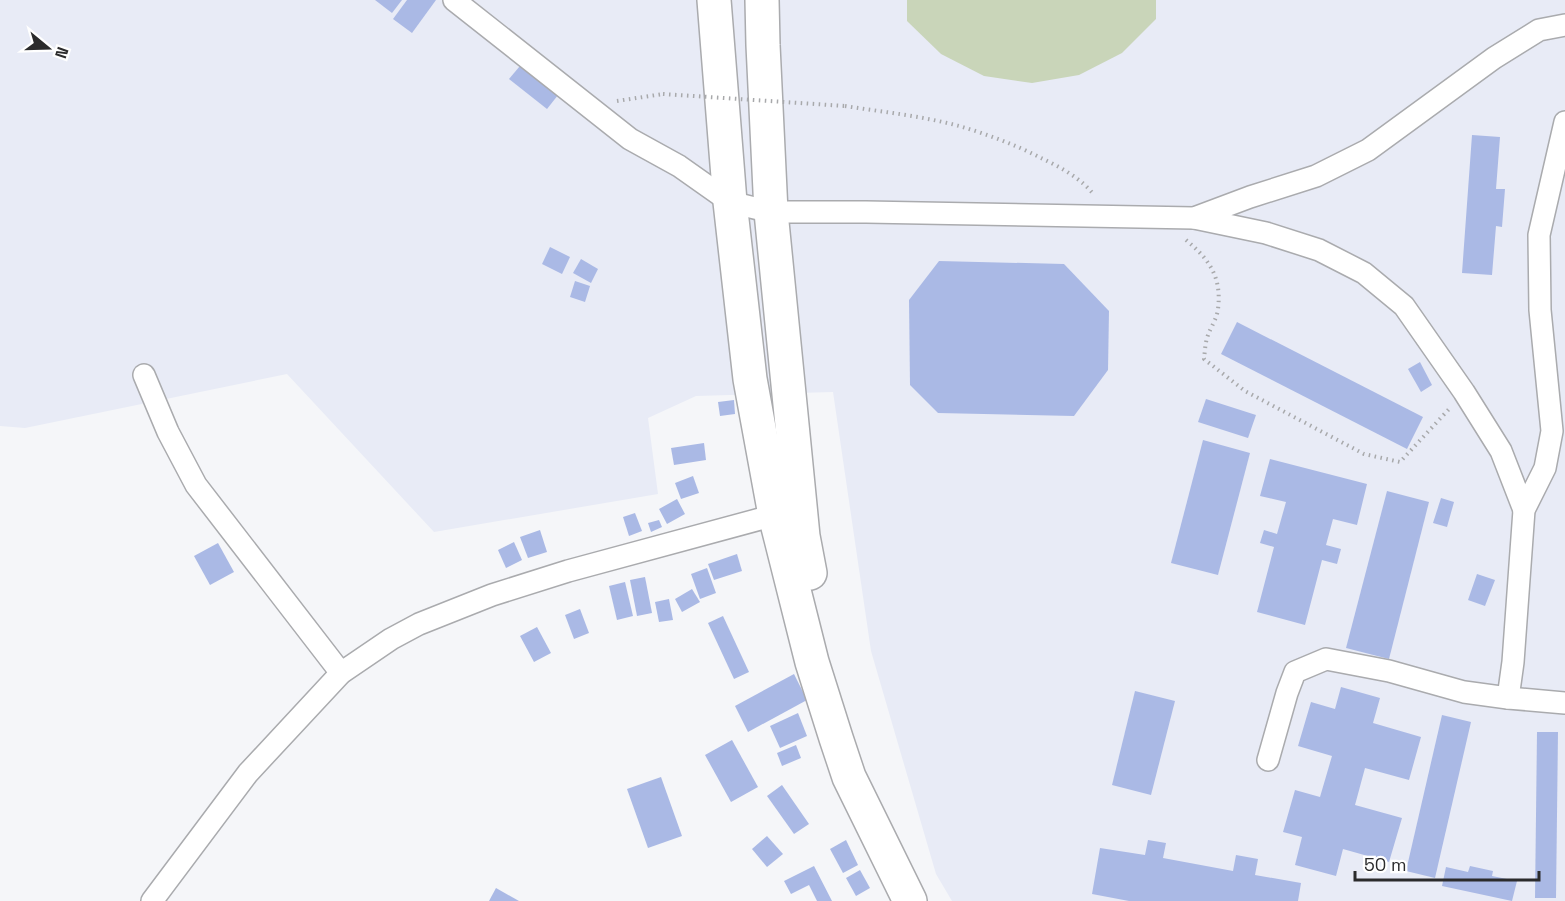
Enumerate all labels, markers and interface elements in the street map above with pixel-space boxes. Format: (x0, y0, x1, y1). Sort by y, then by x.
north arrow (18, 18, 78, 78)
text: N (50, 44, 73, 61)
scale bar (1355, 844, 1540, 882)
text: 50 m (1364, 853, 1406, 876)

